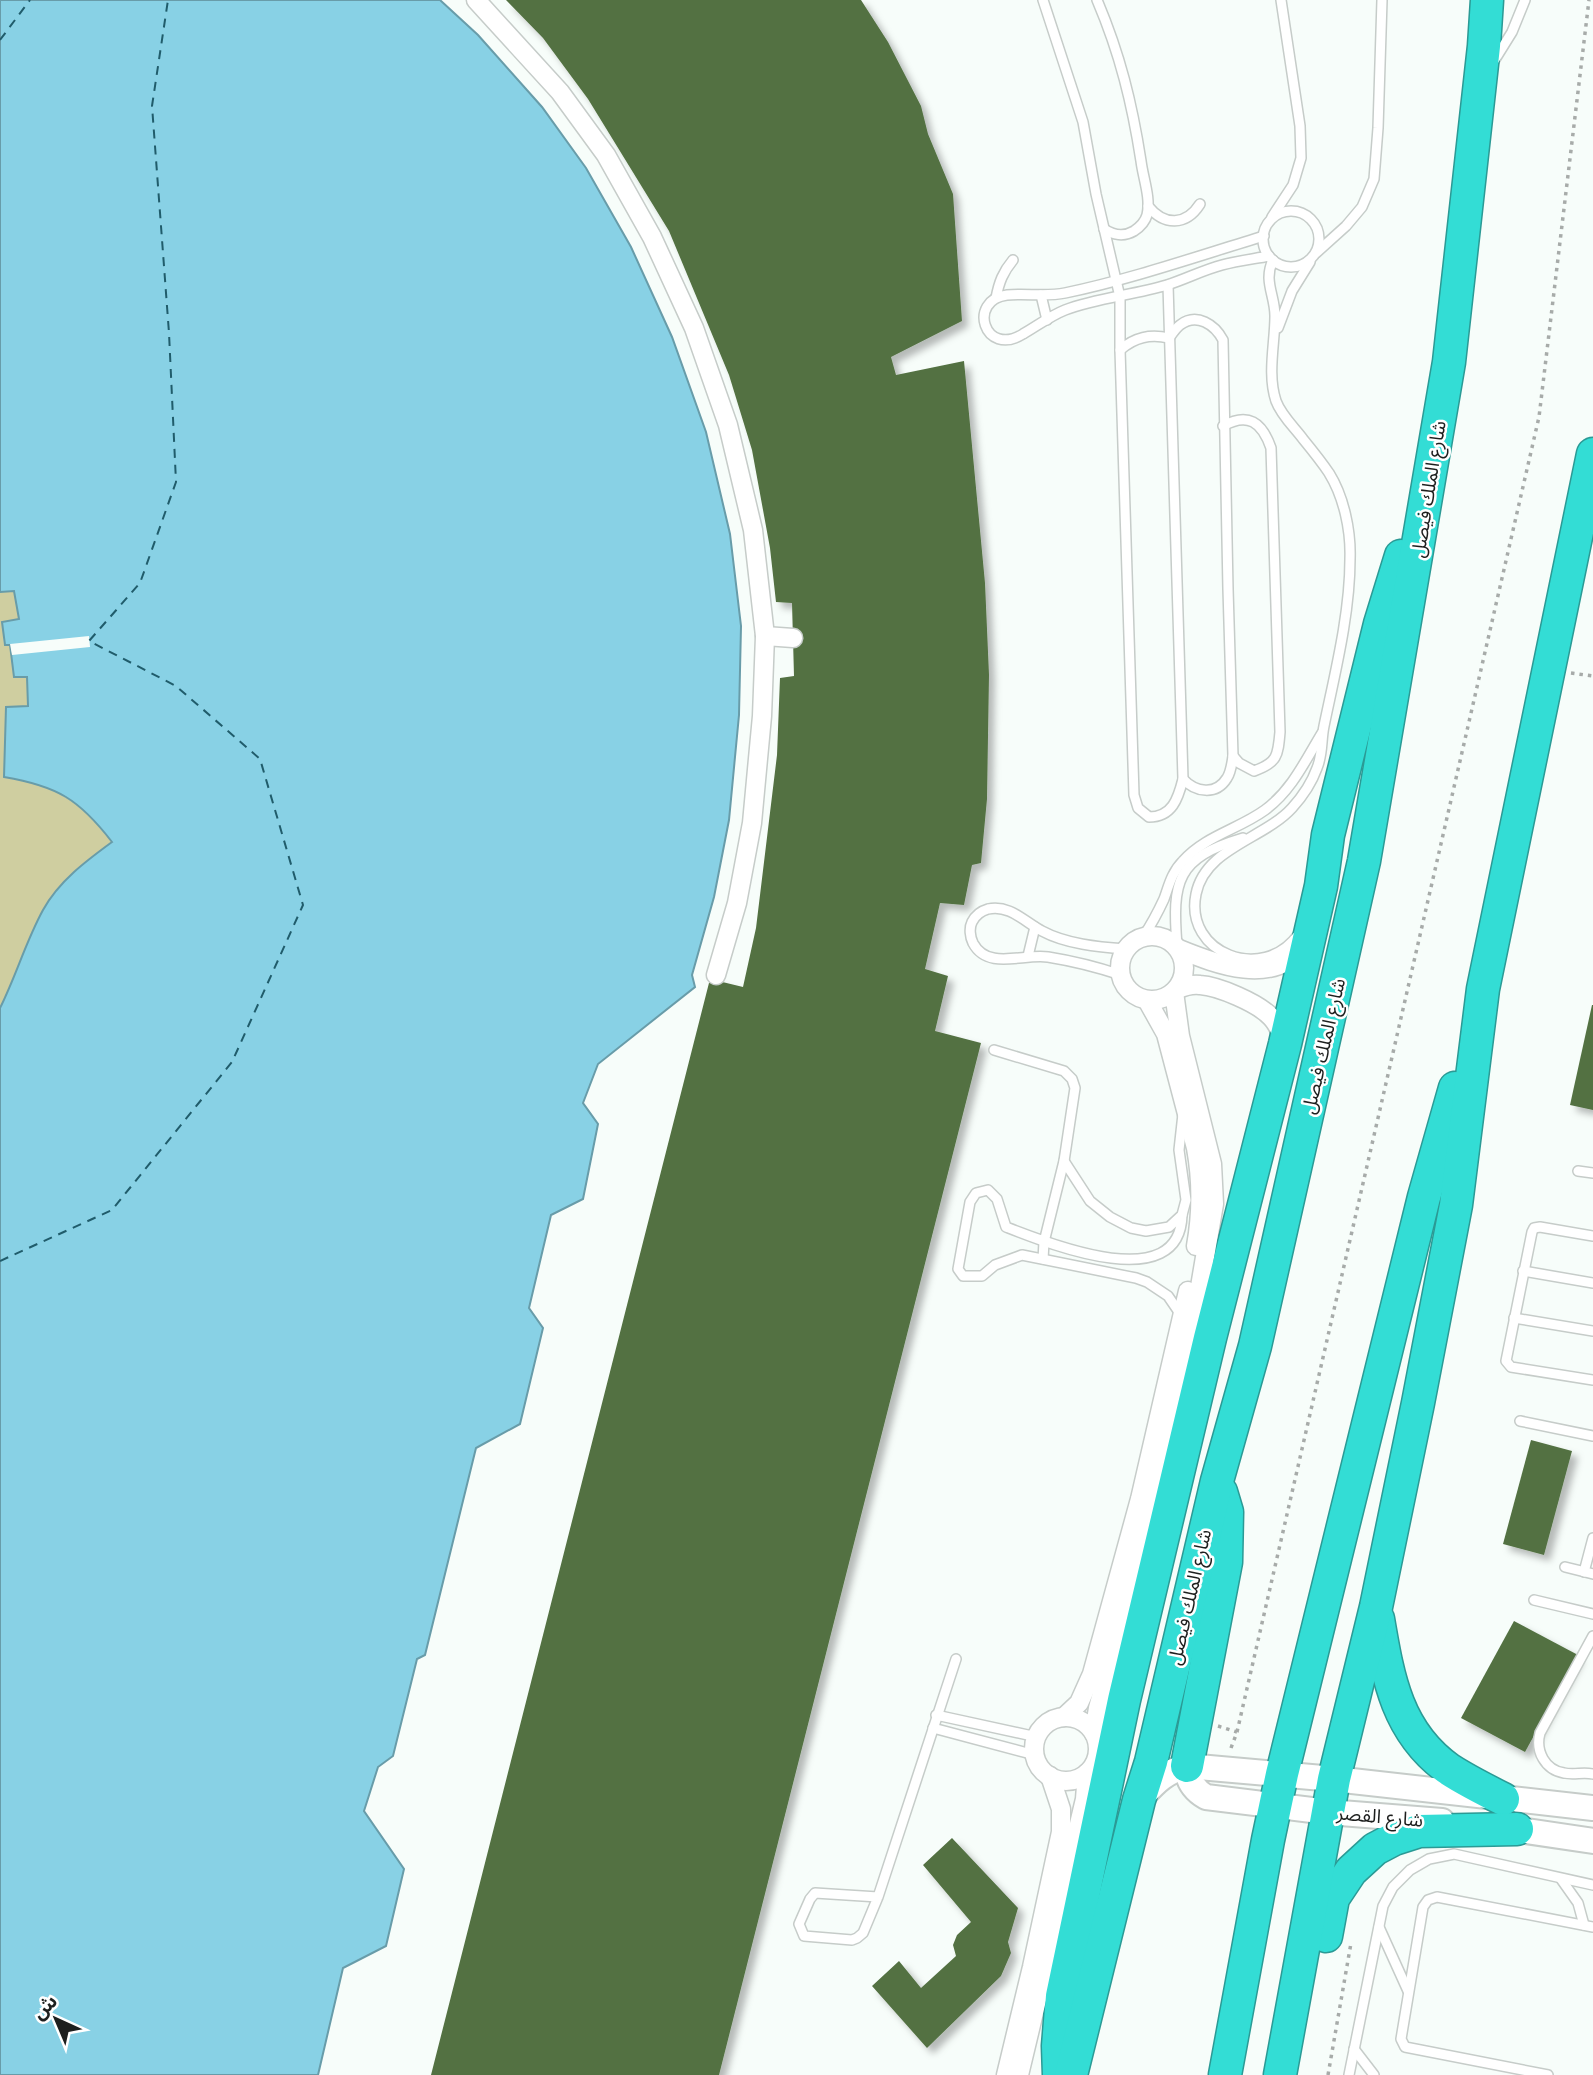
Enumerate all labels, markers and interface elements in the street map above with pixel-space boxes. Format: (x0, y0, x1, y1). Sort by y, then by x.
street label: شارع الملك فيصل (1405, 419, 1453, 560)
street label: شارع الملك فيصل (1296, 976, 1352, 1117)
street label: شارع الملك فيصل (1162, 1527, 1218, 1668)
street label: شارع القصر (1335, 1800, 1424, 1834)
north arrow (21, 1984, 91, 2054)
text: ش (26, 1989, 62, 2024)

